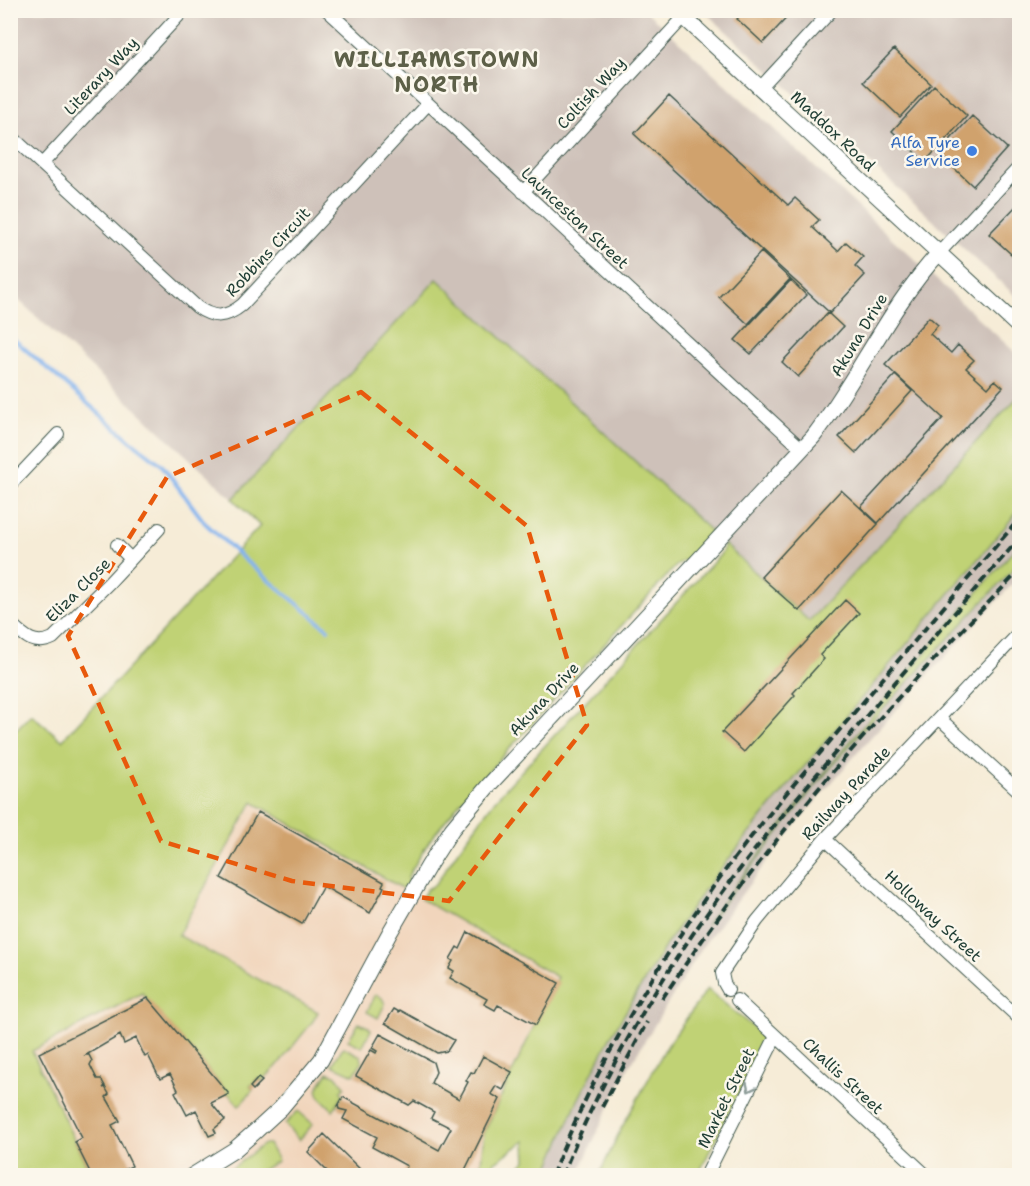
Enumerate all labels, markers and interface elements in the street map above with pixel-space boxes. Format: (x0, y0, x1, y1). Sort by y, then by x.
street label: Literary Way (59, 32, 143, 120)
district label: WILLIAMSTOWN NORTH (334, 45, 540, 99)
street label: Coltish Way (552, 52, 630, 134)
street label: Maddox Road (786, 86, 880, 176)
place label: Alfa Tyre Service (890, 132, 960, 171)
marker: Alfa Tyre Service (965, 144, 979, 158)
street label: Launceston Street (517, 163, 633, 273)
street label: Robbins Circuit (221, 203, 315, 301)
street label: Akuna Drive (826, 289, 892, 381)
street label: Eliza Close (41, 553, 115, 627)
street label: Akuna Drive (504, 657, 584, 741)
street label: Railway Parade (797, 742, 895, 844)
street label: Holloway Street (880, 866, 986, 966)
street label: Challis Street (798, 1033, 888, 1119)
street label: Market Street (693, 1044, 759, 1152)
one-way arrow (745, 1082, 757, 1093)

